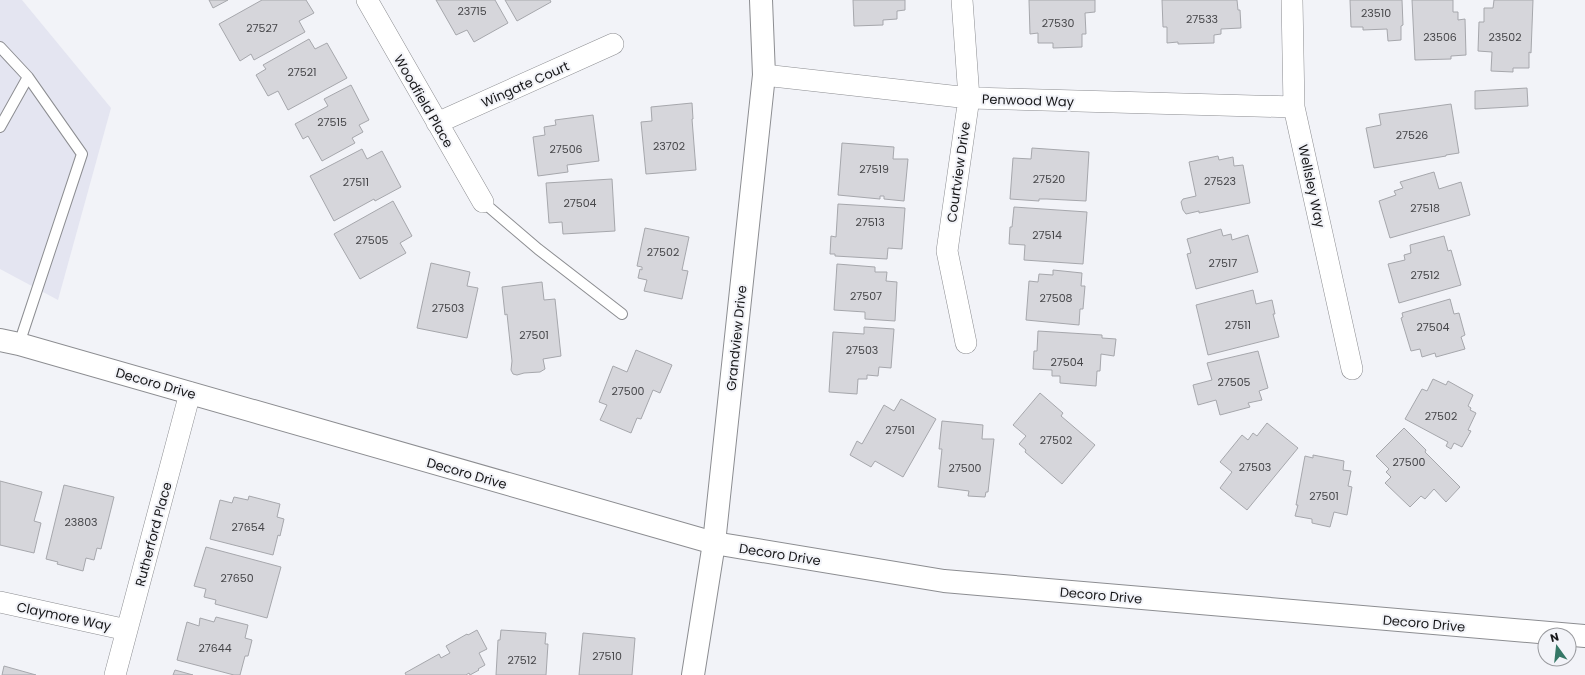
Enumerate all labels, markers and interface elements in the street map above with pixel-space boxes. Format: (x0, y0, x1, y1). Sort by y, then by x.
house number: 23715 (457, 3, 487, 19)
house number: 23510 (1361, 5, 1391, 21)
house number: 27533 (1186, 11, 1218, 27)
house number: 27530 (1042, 15, 1074, 31)
house number: 27527 (246, 20, 278, 36)
house number: 23506 (1423, 29, 1457, 45)
house number: 23502 (1489, 29, 1521, 45)
street label: Woodfield Place (389, 51, 458, 151)
street label: Wingate Court (478, 56, 572, 112)
house number: 27521 (287, 64, 317, 80)
street label: Penwood Way (982, 89, 1075, 112)
house number: 27515 (317, 114, 347, 130)
street label: Courtview Drive (942, 120, 975, 224)
house number: 27526 (1396, 127, 1428, 143)
house number: 23702 (653, 138, 685, 154)
house number: 27506 (549, 141, 583, 157)
street label: Wellsley Way (1293, 143, 1330, 230)
house number: 27519 (859, 161, 889, 177)
house number: 27520 (1033, 171, 1065, 187)
house number: 27523 (1204, 173, 1236, 189)
house number: 27511 (343, 174, 369, 190)
house number: 27504 (563, 195, 597, 211)
house number: 27518 (1410, 200, 1440, 216)
house number: 27513 (855, 214, 885, 230)
house number: 27514 (1032, 227, 1062, 243)
house number: 27505 (355, 232, 389, 248)
house number: 27502 (647, 244, 679, 260)
house number: 27517 (1209, 255, 1237, 271)
house number: 27512 (1410, 267, 1440, 283)
street label: Grandview Drive (722, 284, 751, 392)
house number: 27507 (850, 288, 882, 304)
house number: 27508 (1039, 290, 1073, 306)
house number: 27503 (432, 300, 464, 316)
house number: 27511 (1225, 317, 1251, 333)
house number: 27504 (1416, 319, 1450, 335)
house number: 27501 (519, 327, 549, 343)
house number: 27503 (846, 342, 878, 358)
house number: 27504 (1050, 354, 1084, 370)
street label: Decoro Drive (113, 363, 198, 404)
house number: 27505 (1217, 374, 1251, 390)
house number: 27500 (611, 383, 645, 399)
house number: 27502 (1425, 408, 1457, 424)
house number: 27501 (885, 422, 915, 438)
house number: 27502 (1040, 432, 1072, 448)
street label: Decoro Drive (424, 453, 509, 494)
house number: 27500 (1392, 454, 1426, 470)
house number: 27503 (1239, 459, 1271, 475)
house number: 27500 (948, 460, 982, 476)
street label: Rutherford Place (130, 480, 177, 588)
house number: 27501 (1309, 488, 1339, 504)
house number: 23803 (64, 514, 98, 530)
house number: 27654 (231, 519, 265, 535)
street label: Decoro Drive (738, 539, 822, 570)
house number: 27650 (220, 570, 254, 586)
street label: Decoro Drive (1059, 582, 1143, 609)
street label: Claymore Way (15, 597, 114, 636)
street label: Decoro Drive (1382, 610, 1466, 637)
north arrow (1537, 627, 1577, 667)
text: N (1548, 629, 1560, 646)
house number: 27644 (198, 640, 232, 656)
house number: 27510 (592, 648, 622, 664)
house number: 27512 (507, 652, 537, 668)

